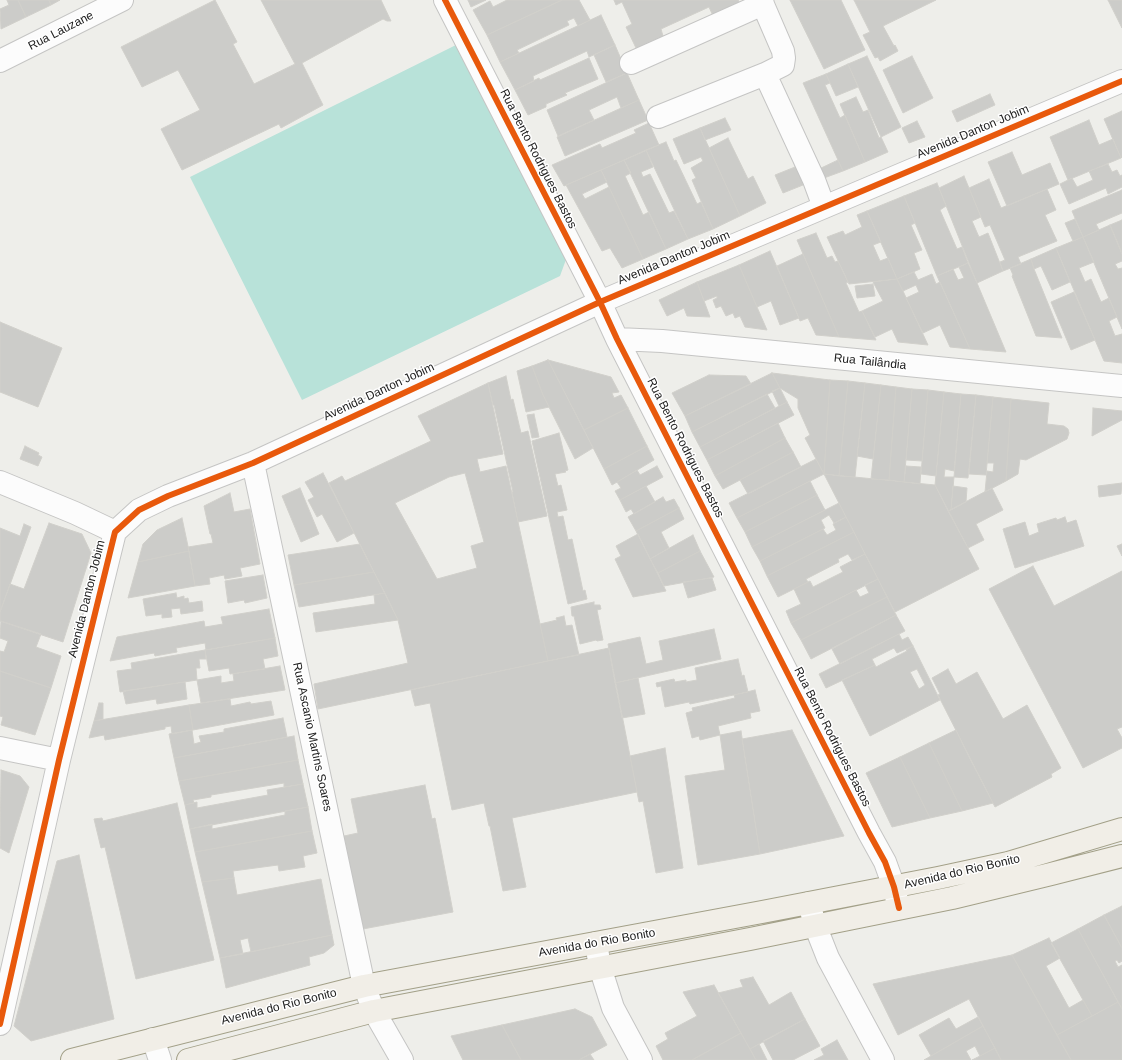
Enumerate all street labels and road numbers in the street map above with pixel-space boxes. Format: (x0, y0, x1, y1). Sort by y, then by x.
street label: Rua Lauzane (26, 8, 96, 54)
street label: Rua Bento Rodrigues Bastos (496, 87, 580, 231)
street label: Avenida Danton Jobim (915, 102, 1031, 162)
street label: Avenida Danton Jobim (616, 228, 732, 288)
street label: Rua Tailândia (833, 351, 907, 373)
street label: Avenida Danton Jobim (321, 360, 437, 424)
street label: Rua Bento Rodrigues Bastos (643, 376, 727, 520)
street label: Avenida Danton Jobim (65, 539, 109, 659)
street label: Rua Ascanio Martins Soares (289, 661, 335, 813)
street label: Rua Bento Rodrigues Bastos (790, 665, 874, 809)
street label: Avenida do Rio Bonito (903, 852, 1021, 892)
street label: Avenida do Rio Bonito (537, 926, 657, 960)
street label: Avenida do Rio Bonito (220, 986, 338, 1028)

